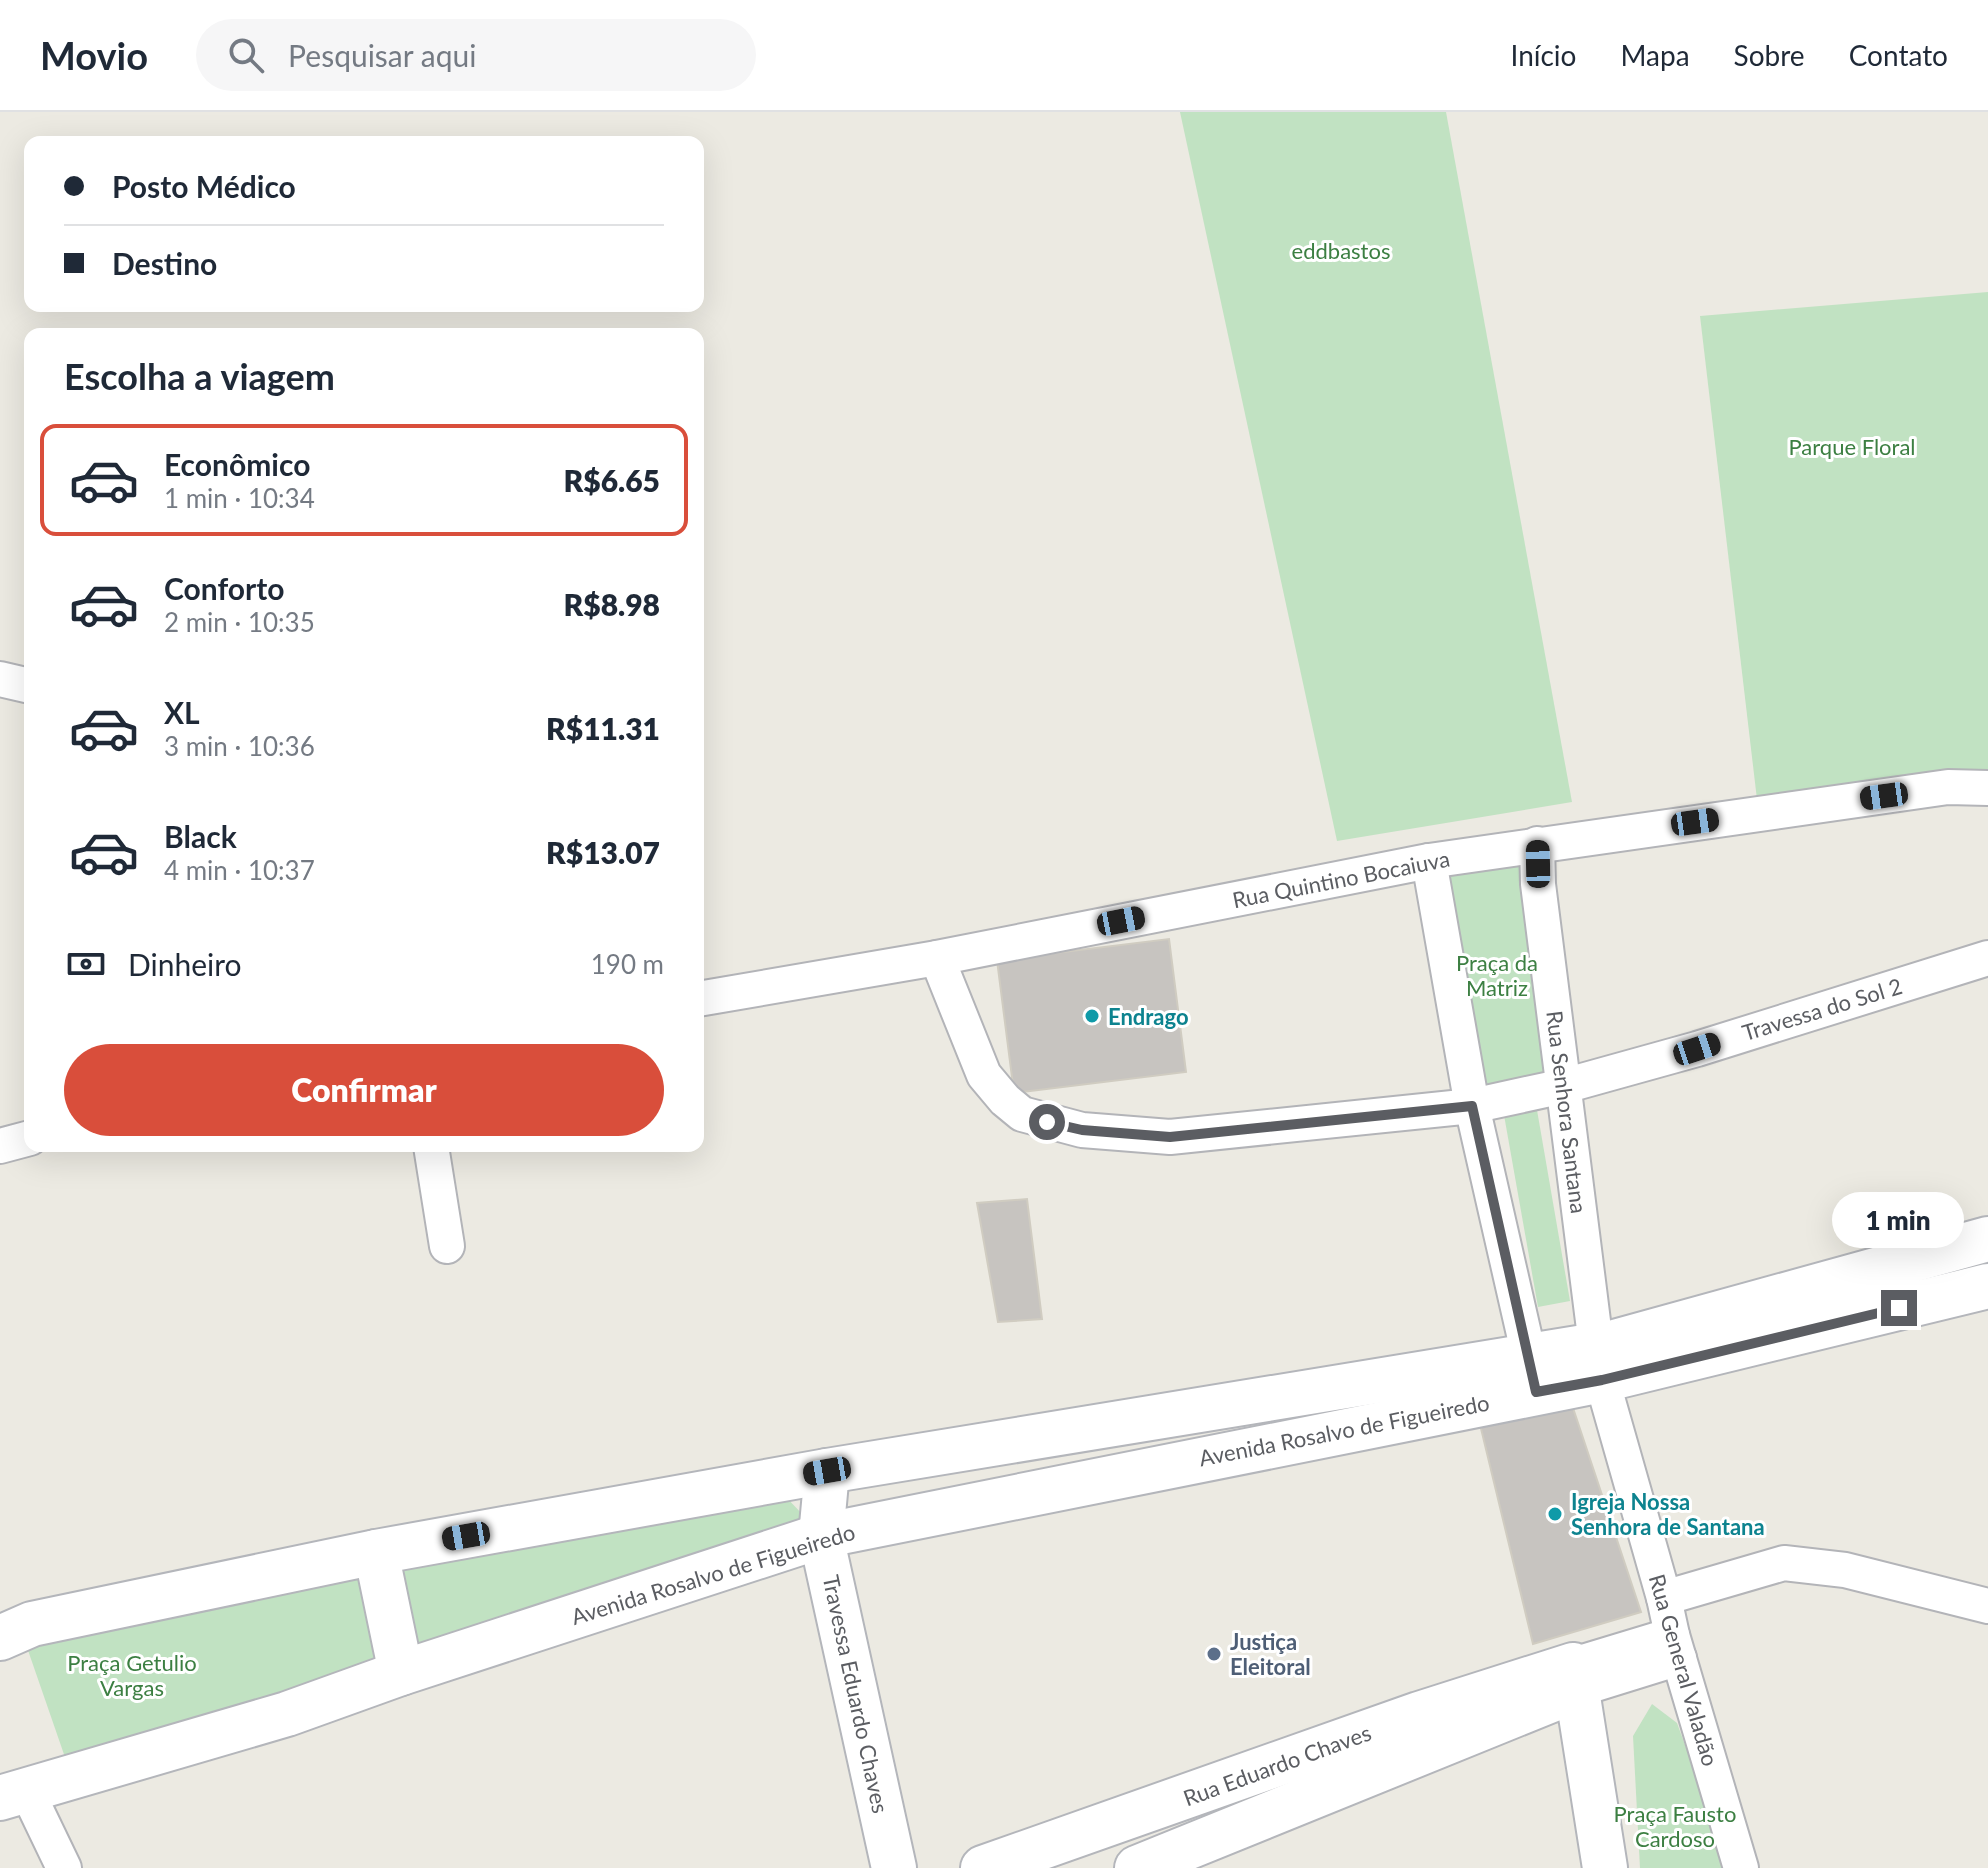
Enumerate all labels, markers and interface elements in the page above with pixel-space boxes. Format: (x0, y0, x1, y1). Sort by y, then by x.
search box (196, 19, 756, 91)
text: Movio (40, 32, 148, 78)
icon: search (224, 33, 268, 77)
text: Pesquisar aqui (288, 37, 476, 73)
text: Início (1511, 38, 1576, 72)
text: Mapa (1620, 38, 1690, 72)
text: Sobre (1734, 38, 1805, 72)
text: Contato (1849, 38, 1948, 72)
text: Posto Médico (112, 168, 296, 204)
park label: eddbastos (1292, 237, 1390, 264)
text: Destino (112, 245, 217, 281)
text: Escolha a viagem (64, 354, 335, 398)
park label: Parque Floral (1788, 433, 1916, 460)
icon: car (68, 444, 140, 516)
text: Econômico (164, 446, 310, 482)
text: R$6.65 (564, 462, 660, 498)
text: 1 min · 10:34 (164, 482, 315, 514)
icon: car (68, 568, 140, 640)
text: Conforto (164, 570, 284, 606)
text: R$8.98 (564, 586, 660, 622)
text: 2 min · 10:35 (164, 606, 315, 638)
icon: car (68, 692, 140, 764)
text: XL (164, 694, 200, 730)
text: R$11.31 (546, 710, 660, 746)
text: 3 min · 10:36 (164, 730, 315, 762)
car (1859, 781, 1909, 811)
car (1670, 807, 1720, 837)
icon: car (68, 816, 140, 888)
text: Black (164, 818, 237, 854)
text: R$13.07 (546, 834, 660, 870)
car (1526, 840, 1550, 888)
street label: Rua Quintino Bocaiuva (1230, 845, 1452, 913)
text: 4 min · 10:37 (164, 854, 315, 886)
car (1095, 905, 1147, 937)
icon: cash (64, 942, 108, 986)
text: Dinheiro (128, 946, 242, 982)
text: 190 m (591, 948, 664, 980)
park label: Praça da Matriz (1456, 949, 1538, 1001)
street label: Travessa do Sol 2 (1739, 972, 1905, 1046)
place label: Endrago (1108, 1003, 1189, 1030)
marker: Endrago (1083, 1007, 1101, 1025)
street label: Rua Senhora Santana (1541, 1009, 1593, 1215)
car (1670, 1030, 1724, 1068)
button: Confirmar (64, 1044, 664, 1136)
route start (1029, 1104, 1065, 1140)
callout: 1 min (1833, 1192, 1965, 1248)
text: 1 min (1866, 1204, 1930, 1236)
route end (1881, 1290, 1917, 1326)
street label: Avenida Rosalvo de Figueiredo (1196, 1389, 1492, 1471)
car (801, 1455, 853, 1487)
place label: Igreja Nossa Senhora de Santana (1571, 1488, 1765, 1540)
marker: Igreja Nossa Senhora de Santana (1546, 1505, 1564, 1523)
street label: Avenida Rosalvo de Figueiredo (568, 1518, 858, 1630)
car (440, 1520, 492, 1552)
street label: Rua General Valadão (1644, 1571, 1724, 1769)
street label: Travessa Eduardo Chaves (818, 1572, 894, 1816)
place label: Justiça Eleitoral (1230, 1628, 1311, 1680)
marker: Justiça Eleitoral (1205, 1645, 1223, 1663)
park label: Praça Getulio Vargas (67, 1649, 197, 1701)
street label: Rua Eduardo Chaves (1179, 1718, 1375, 1812)
park label: Praça Fausto Cardoso (1614, 1800, 1736, 1852)

